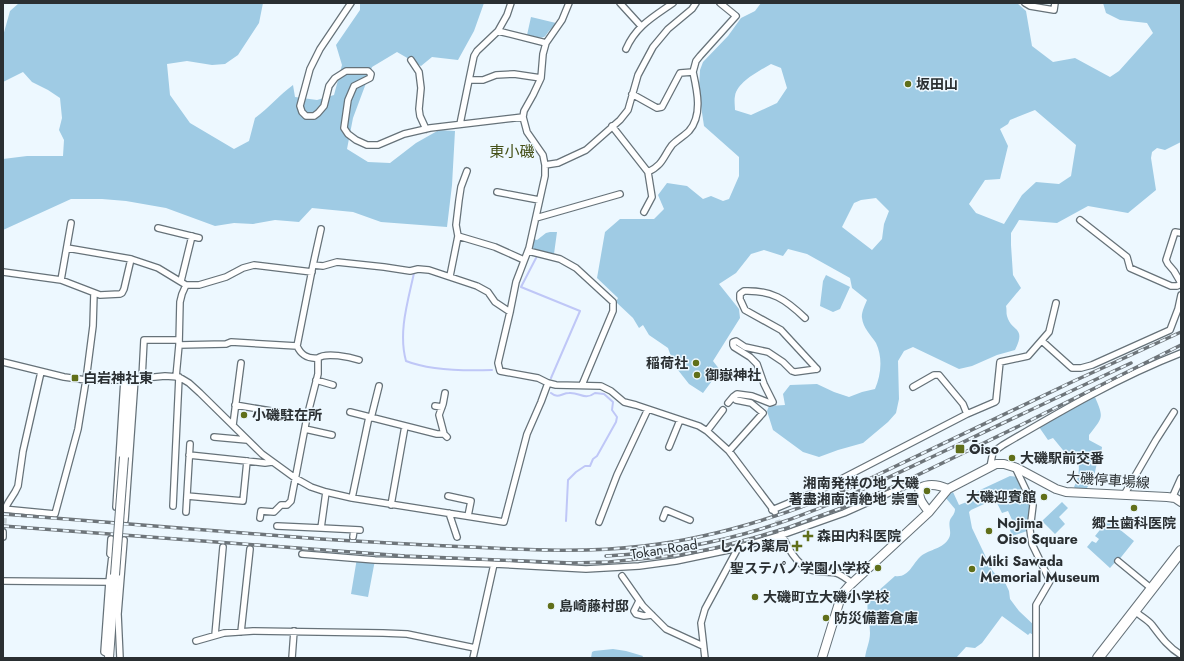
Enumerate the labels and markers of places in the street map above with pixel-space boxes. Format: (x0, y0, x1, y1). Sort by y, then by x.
place label: 坂田山 (916, 74, 958, 94)
marker: 坂田山 (903, 79, 913, 89)
place label: 稲荷社 (646, 353, 688, 373)
marker: 稲荷社 (691, 358, 701, 368)
place label: 御嶽神社 (705, 365, 761, 385)
place label: 白岩神社東 (83, 368, 153, 388)
marker: 御嶽神社 (692, 370, 702, 380)
marker: 白岩神社東 (70, 373, 80, 383)
place label: 小磯駐在所 (252, 405, 322, 425)
marker: 小磯駐在所 (239, 410, 249, 420)
place label: Ōiso (969, 439, 999, 459)
marker: Ōiso (954, 443, 966, 455)
place label: 大磯駅前交番 (1020, 448, 1104, 468)
marker: 大磯駅前交番 (1007, 453, 1017, 463)
place label: 湘南発祥の地 大磯 著盡湘南清絶地 崇雪 (789, 473, 919, 509)
marker: 湘南発祥の地 大磯 著盡湘南清絶地 崇雪 (922, 486, 932, 496)
place label: 大磯迎賓館 (966, 487, 1036, 507)
marker: 大磯迎賓館 (1039, 492, 1049, 502)
marker: 郷圡歯科医院 (1129, 503, 1139, 513)
place label: Nojima Oiso Square (997, 513, 1078, 549)
place label: 郷圡歯科医院 (1092, 513, 1176, 533)
place label: 森田内科医院 (817, 526, 901, 546)
marker: Nojima Oiso Square (984, 526, 994, 536)
marker: 森田内科医院 (802, 530, 814, 542)
place label: しんわ薬局 (719, 536, 789, 556)
marker: しんわ薬局 (792, 541, 802, 551)
place label: Miki Sawada Memorial Museum (980, 551, 1100, 587)
place label: 聖ステパノ学園小学校 (730, 558, 870, 578)
marker: 聖ステパノ学園小学校 (873, 563, 883, 573)
marker: Miki Sawada Memorial Museum (967, 564, 977, 574)
place label: 大磯町立大磯小学校 (763, 587, 889, 607)
marker: 大磯町立大磯小学校 (750, 592, 760, 602)
place label: 島崎藤村邸 (559, 596, 629, 616)
marker: 島崎藤村邸 (546, 601, 556, 611)
place label: 防災備蓄倉庫 (834, 608, 918, 628)
marker: 防災備蓄倉庫 (821, 613, 831, 623)

